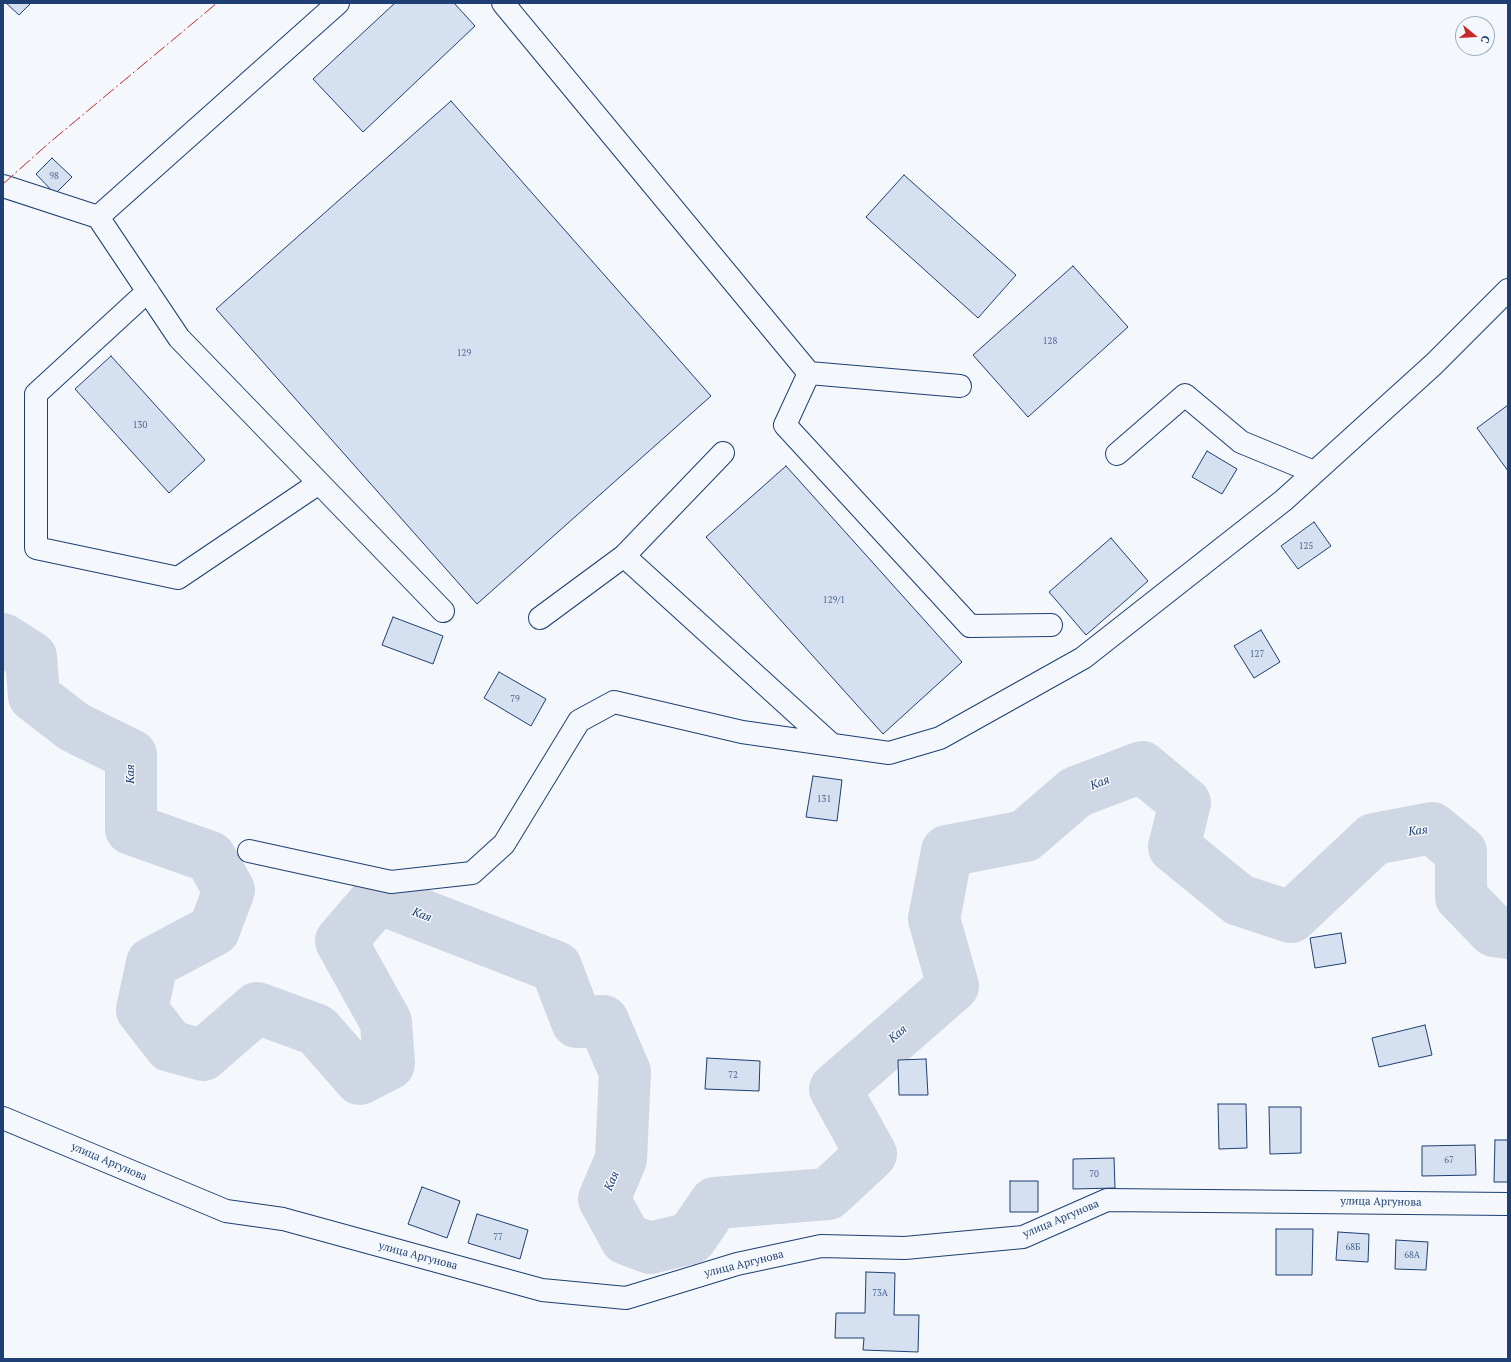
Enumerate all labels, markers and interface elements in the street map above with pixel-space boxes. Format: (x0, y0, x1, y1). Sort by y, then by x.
north arrow (1455, 16, 1495, 56)
text: С (1478, 34, 1493, 45)
house number: 98 (49, 171, 59, 181)
house number: 128 (1043, 336, 1057, 346)
house number: 129 (457, 348, 471, 358)
house number: 130 (133, 420, 147, 430)
house number: 125 (1299, 541, 1313, 551)
house number: 129/1 (823, 595, 845, 605)
house number: 127 (1250, 649, 1264, 659)
house number: 79 (510, 694, 520, 704)
water label: Кая (124, 764, 138, 784)
water label: Кая (1088, 773, 1112, 793)
house number: 131 (817, 794, 831, 804)
water label: Кая (1407, 823, 1429, 839)
water label: Кая (410, 905, 434, 925)
water label: Кая (886, 1022, 910, 1046)
house number: 72 (728, 1070, 738, 1080)
street label: улица Аргунова (69, 1140, 149, 1184)
house number: 67 (1444, 1155, 1454, 1165)
water label: Кая (602, 1169, 622, 1193)
house number: 70 (1089, 1169, 1099, 1179)
street label: улица Аргунова (1340, 1195, 1422, 1209)
street label: улица Аргунова (1021, 1197, 1101, 1241)
house number: 77 (493, 1232, 503, 1242)
street label: улица Аргунова (377, 1239, 459, 1273)
house number: 68Б (1346, 1242, 1360, 1252)
street label: улица Аргунова (703, 1248, 785, 1280)
house number: 68А (1404, 1250, 1420, 1260)
house number: 73А (872, 1288, 888, 1298)

